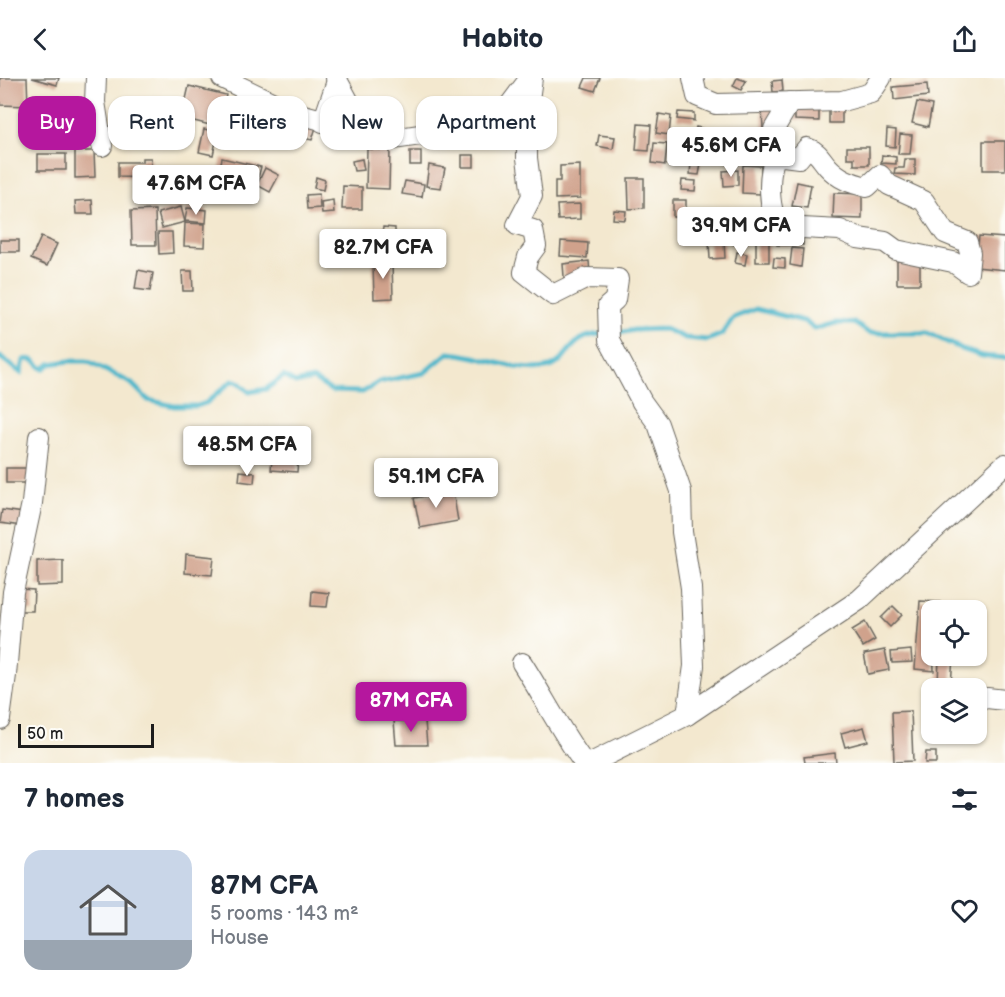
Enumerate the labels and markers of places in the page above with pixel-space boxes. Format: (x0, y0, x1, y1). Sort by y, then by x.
pin: 45.6M CFA (662, 127, 800, 178)
pin: 47.6M CFA (127, 165, 265, 216)
pin: 39.9M CFA (672, 207, 810, 258)
pin: 82.7M CFA (314, 229, 452, 280)
pin: 48.5M CFA (178, 426, 316, 477)
pin: 59.1M CFA (367, 458, 505, 509)
pin: 87M CFA (356, 682, 466, 733)

